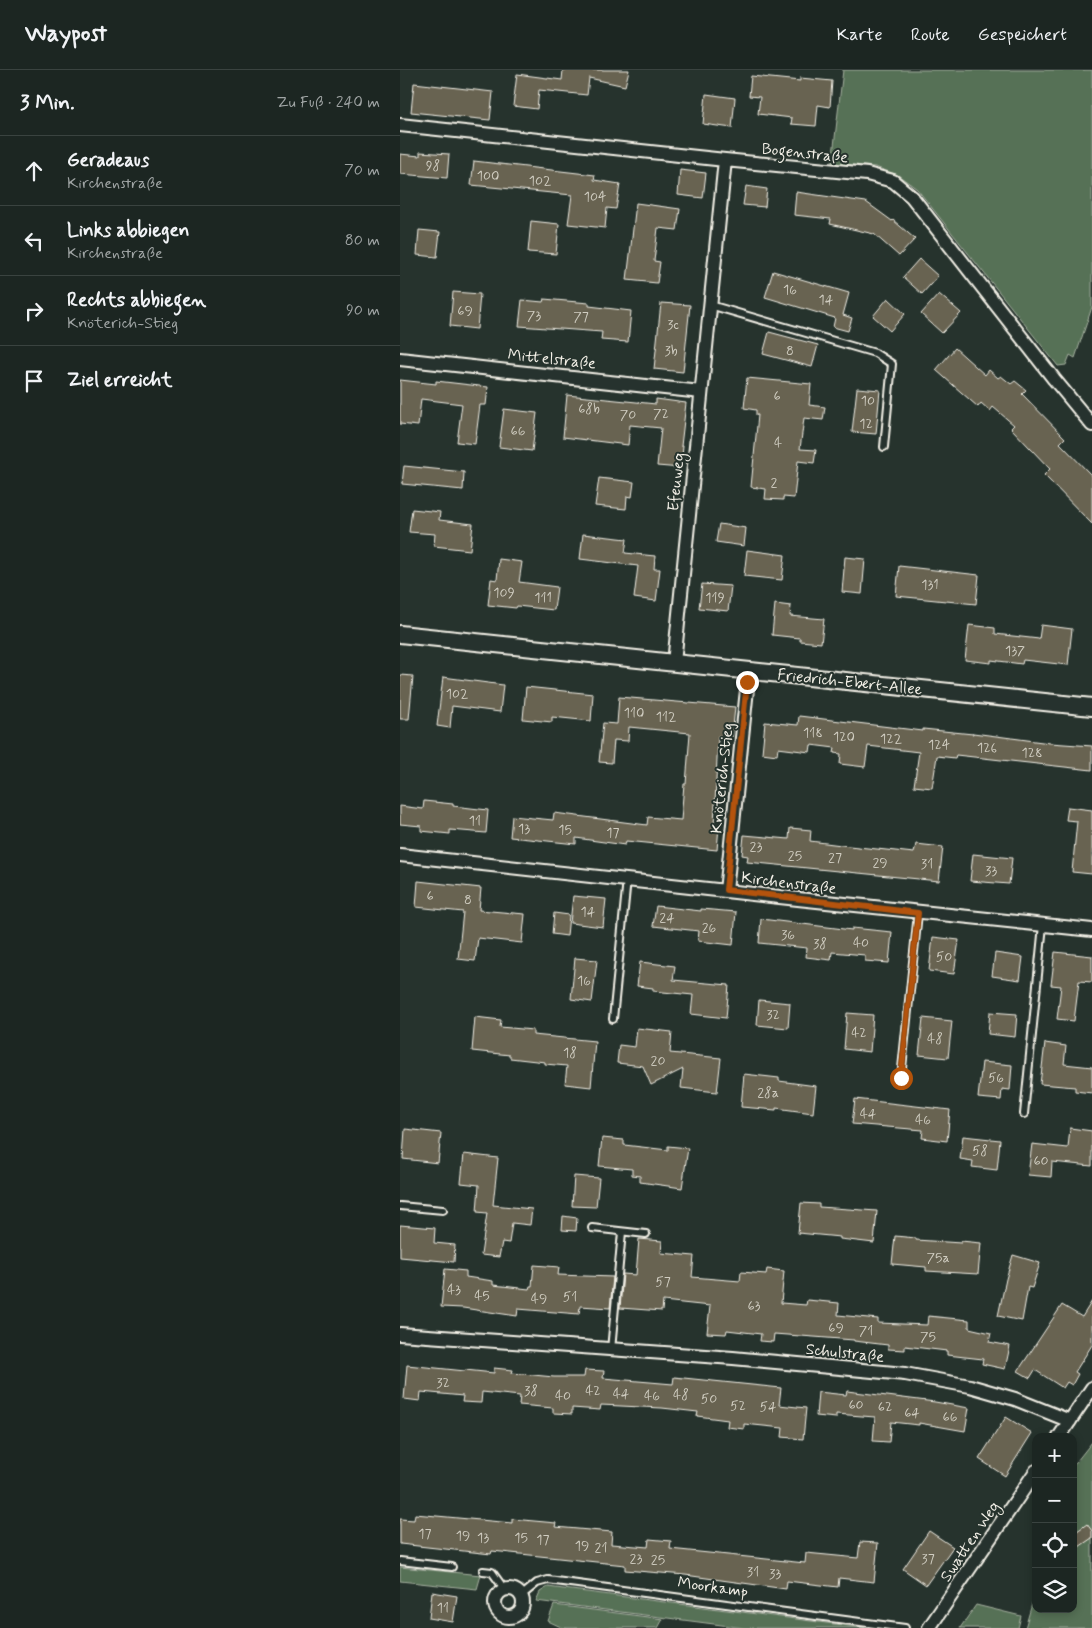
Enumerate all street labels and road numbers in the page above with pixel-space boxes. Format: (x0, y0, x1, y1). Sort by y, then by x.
street label: Bogenstraße (760, 139, 849, 169)
street label: Mittelstraße (507, 344, 597, 375)
street label: Efeuweg (663, 452, 691, 513)
street label: Friedrich-Ebert-Allee (776, 664, 924, 701)
street label: Knöterich-Stieg (706, 722, 739, 835)
street label: Kirchenstraße (740, 867, 838, 900)
street label: Schulstraße (805, 1339, 885, 1368)
street label: Swatten Weg (936, 1498, 1006, 1587)
street label: Moorkamp (676, 1572, 749, 1603)

